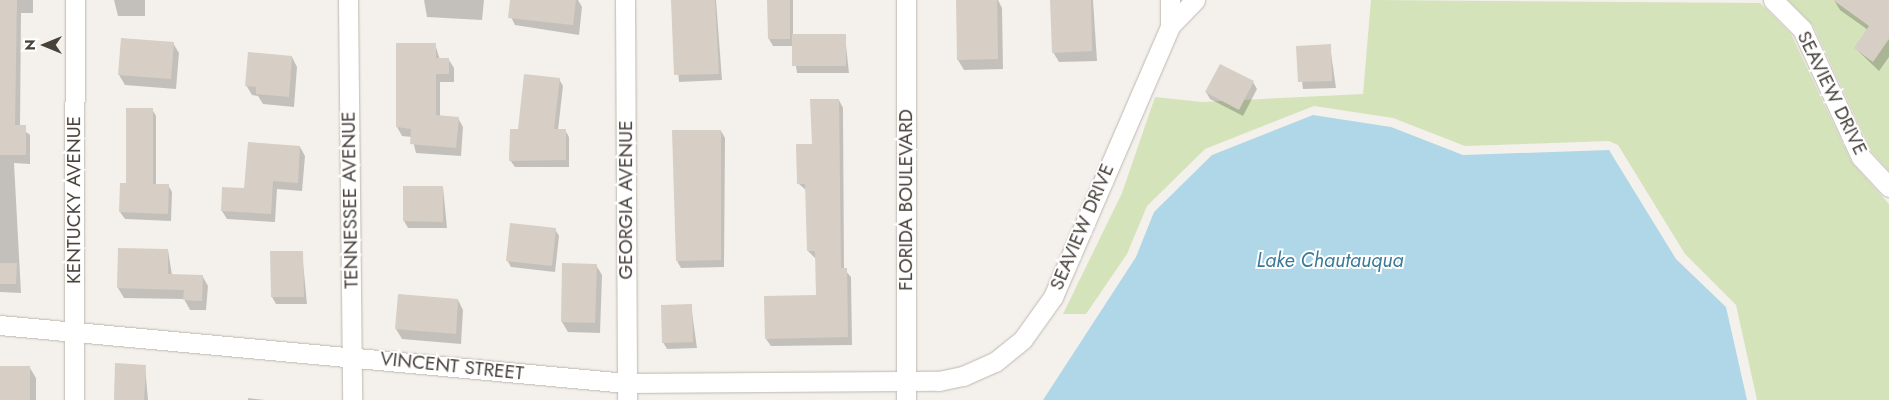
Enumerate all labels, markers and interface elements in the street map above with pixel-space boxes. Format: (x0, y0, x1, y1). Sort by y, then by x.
north arrow (20, 20, 70, 70)
street label: SEAVIEW DRIVE (1792, 27, 1872, 159)
text: N (20, 39, 40, 51)
street label: FLORIDA BOULEVARD (895, 109, 917, 291)
street label: TENNESSEE AVENUE (337, 111, 363, 289)
street label: KENTUCKY AVENUE (63, 116, 85, 284)
street label: GEORGIA AVENUE (615, 120, 637, 280)
street label: SEAVIEW DRIVE (1045, 160, 1119, 294)
water label: Lake Chautauqua (1257, 248, 1403, 272)
street label: VINCENT STREET (379, 347, 525, 385)

